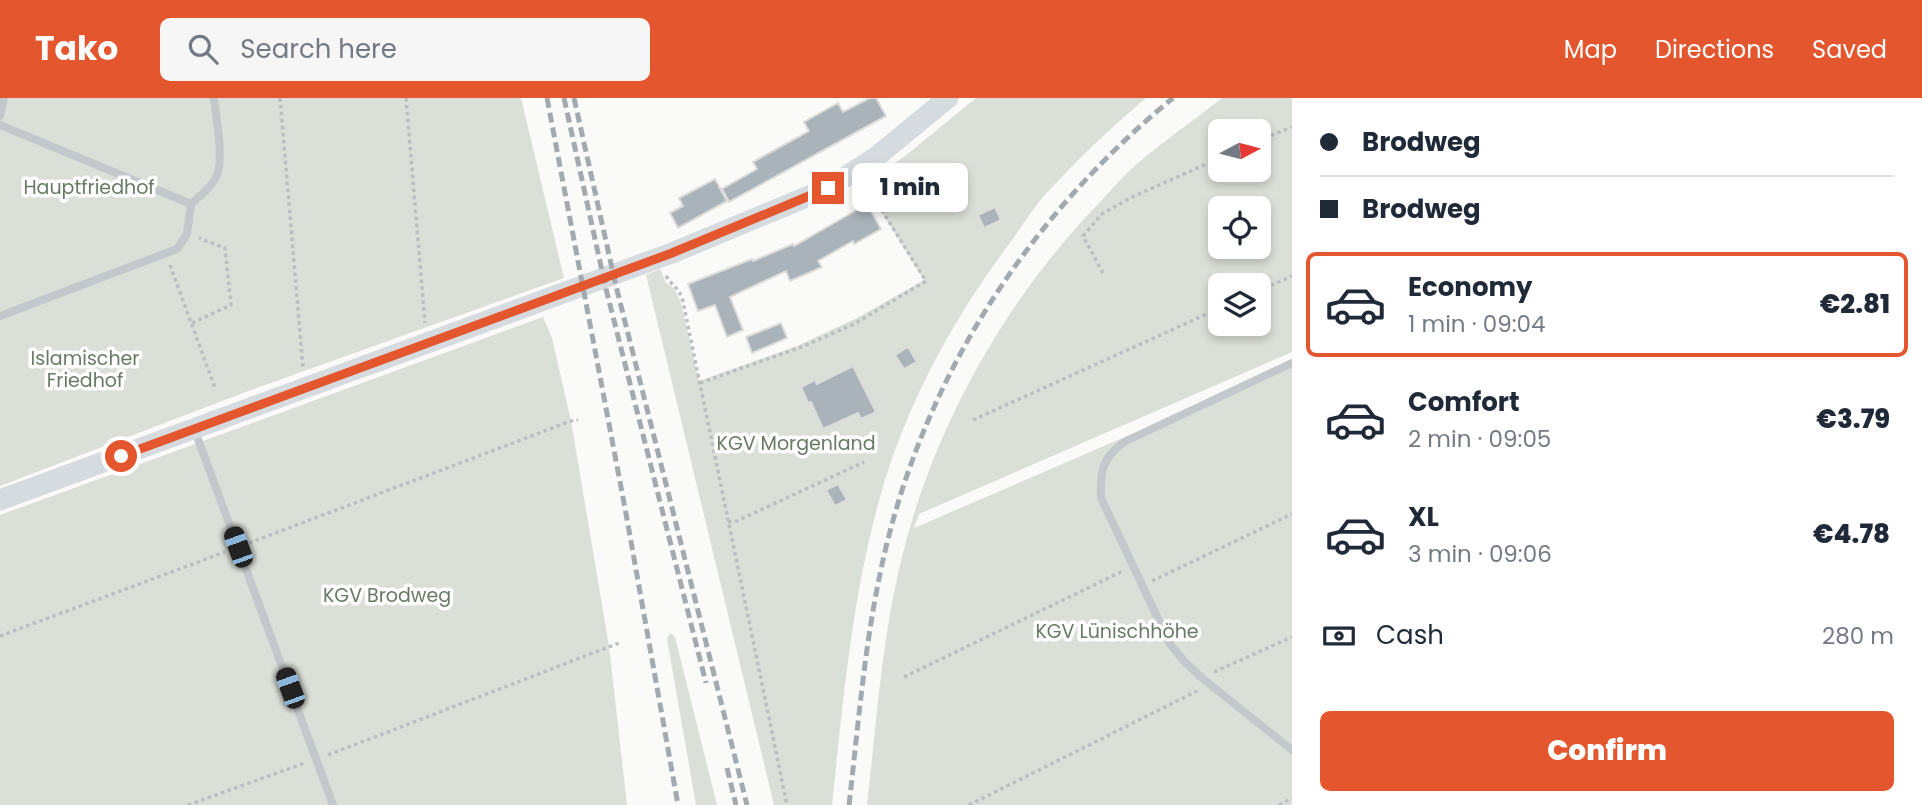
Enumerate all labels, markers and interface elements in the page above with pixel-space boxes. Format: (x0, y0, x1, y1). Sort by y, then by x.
search box (160, 18, 650, 81)
text: Tako (35, 25, 118, 72)
icon: search (184, 30, 222, 68)
text: Search here (240, 31, 397, 67)
text: Map (1564, 33, 1617, 66)
text: Directions (1655, 33, 1774, 66)
text: Saved (1812, 33, 1887, 66)
north arrow (1208, 119, 1270, 182)
map controls (1208, 119, 1271, 336)
text: Brodweg (1362, 124, 1481, 160)
callout: 1 min (852, 164, 968, 212)
text: 1 min (880, 171, 940, 203)
route end (812, 172, 844, 204)
park label: Hauptfriedhof (23, 174, 155, 201)
text: Brodweg (1362, 191, 1481, 227)
button: locate (1208, 196, 1271, 259)
text: Economy (1408, 269, 1532, 305)
button: layers (1208, 273, 1271, 336)
icon: car (1324, 273, 1387, 336)
text: €2.81 (1820, 286, 1890, 322)
text: 1 min · 09:04 (1408, 308, 1545, 340)
park label: Islamischer Friedhof (31, 345, 139, 394)
text: Comfort (1408, 384, 1520, 420)
icon: car (1324, 388, 1387, 451)
text: €3.79 (1816, 401, 1890, 437)
text: 2 min · 09:05 (1408, 423, 1551, 455)
park label: KGV Morgenland (717, 430, 876, 457)
route start (105, 440, 137, 472)
text: XL (1408, 499, 1439, 535)
icon: car (1324, 503, 1387, 566)
text: €4.78 (1813, 516, 1890, 552)
car (221, 524, 256, 570)
text: 3 min · 09:06 (1408, 538, 1552, 570)
park label: KGV Brodweg (323, 582, 451, 609)
icon: cash (1320, 617, 1358, 655)
text: Cash (1376, 617, 1444, 653)
park label: KGV Lünischhöhe (1035, 618, 1199, 645)
text: 280 m (1822, 620, 1894, 652)
car (273, 665, 308, 711)
button: Confirm (1320, 711, 1894, 791)

